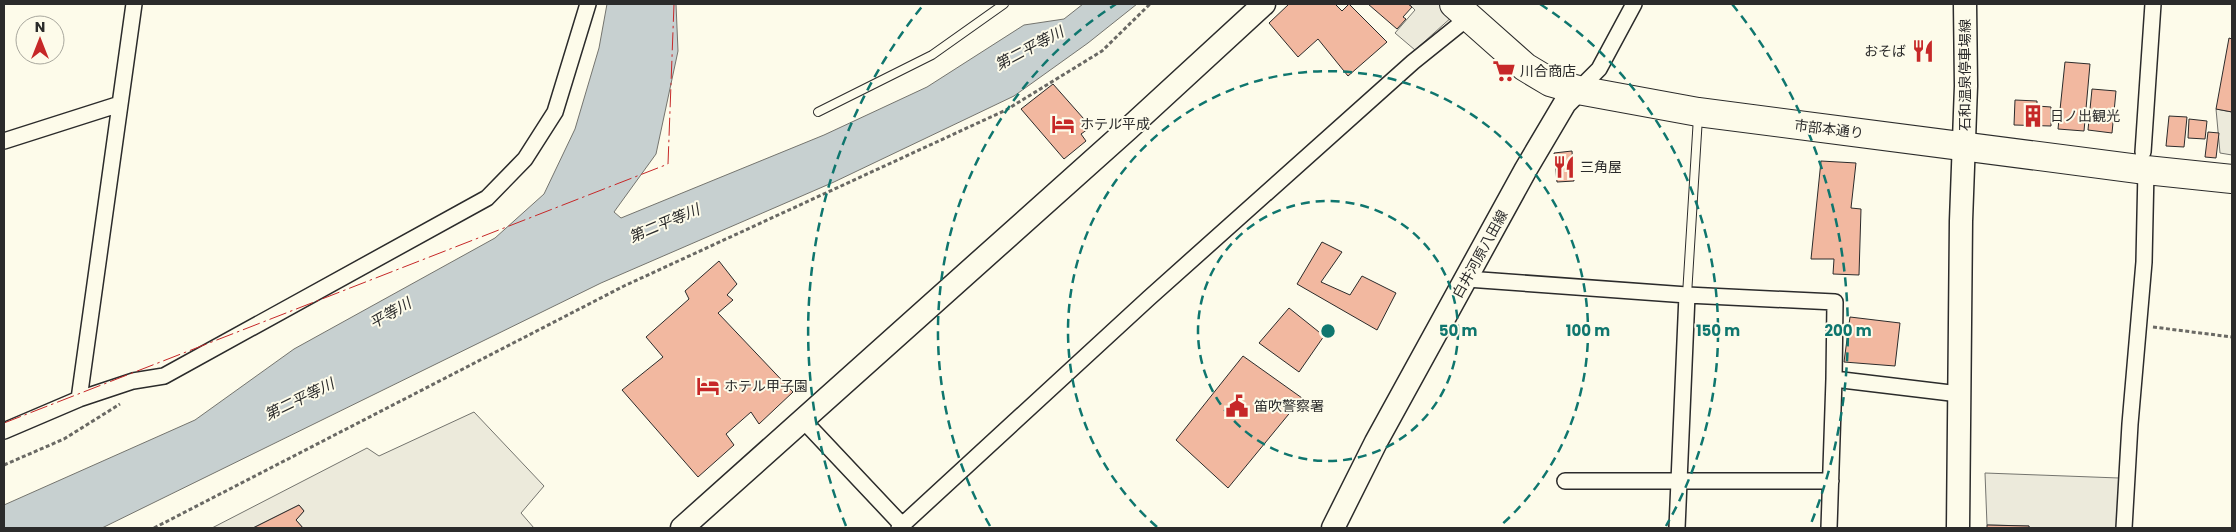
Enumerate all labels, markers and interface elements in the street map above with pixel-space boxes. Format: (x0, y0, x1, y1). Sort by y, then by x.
north arrow (15, 15, 65, 65)
text: N (35, 17, 45, 37)
street label: 石和温泉停車場線 (1955, 19, 1975, 131)
water label: 第二平等川 (991, 20, 1069, 75)
restaurant icon: おそば (1910, 38, 1936, 64)
place label: おそば (1864, 41, 1906, 61)
supermarket icon: 川合商店 (1491, 58, 1517, 84)
place label: 川合商店 (1520, 61, 1576, 81)
building icon: 日ノ出観光 (2020, 103, 2046, 129)
place label: 日ノ出観光 (2050, 106, 2120, 126)
hotel icon: ホテル平成 (1050, 111, 1076, 137)
place label: ホテル平成 (1080, 114, 1150, 134)
street label: 市部本通り (1793, 115, 1865, 143)
restaurant icon: 三角屋 (1551, 154, 1577, 180)
place label: 三角屋 (1580, 157, 1622, 177)
water label: 第二平等川 (625, 198, 704, 247)
street label: 白井河原八田線 (1447, 206, 1513, 302)
water label: 平等川 (365, 292, 416, 333)
text: 50 m (1439, 320, 1477, 341)
text: 100 m (1566, 320, 1610, 341)
text: 150 m (1696, 320, 1740, 341)
text: 200 m (1824, 320, 1872, 341)
centre of rings (1319, 322, 1337, 340)
water label: 第二平等川 (261, 372, 339, 425)
hotel icon: ホテル甲子園 (695, 373, 721, 399)
place label: ホテル甲子園 (724, 376, 808, 396)
public building icon: 笛吹警察署 (1224, 393, 1250, 419)
place label: 笛吹警察署 (1254, 396, 1324, 416)

